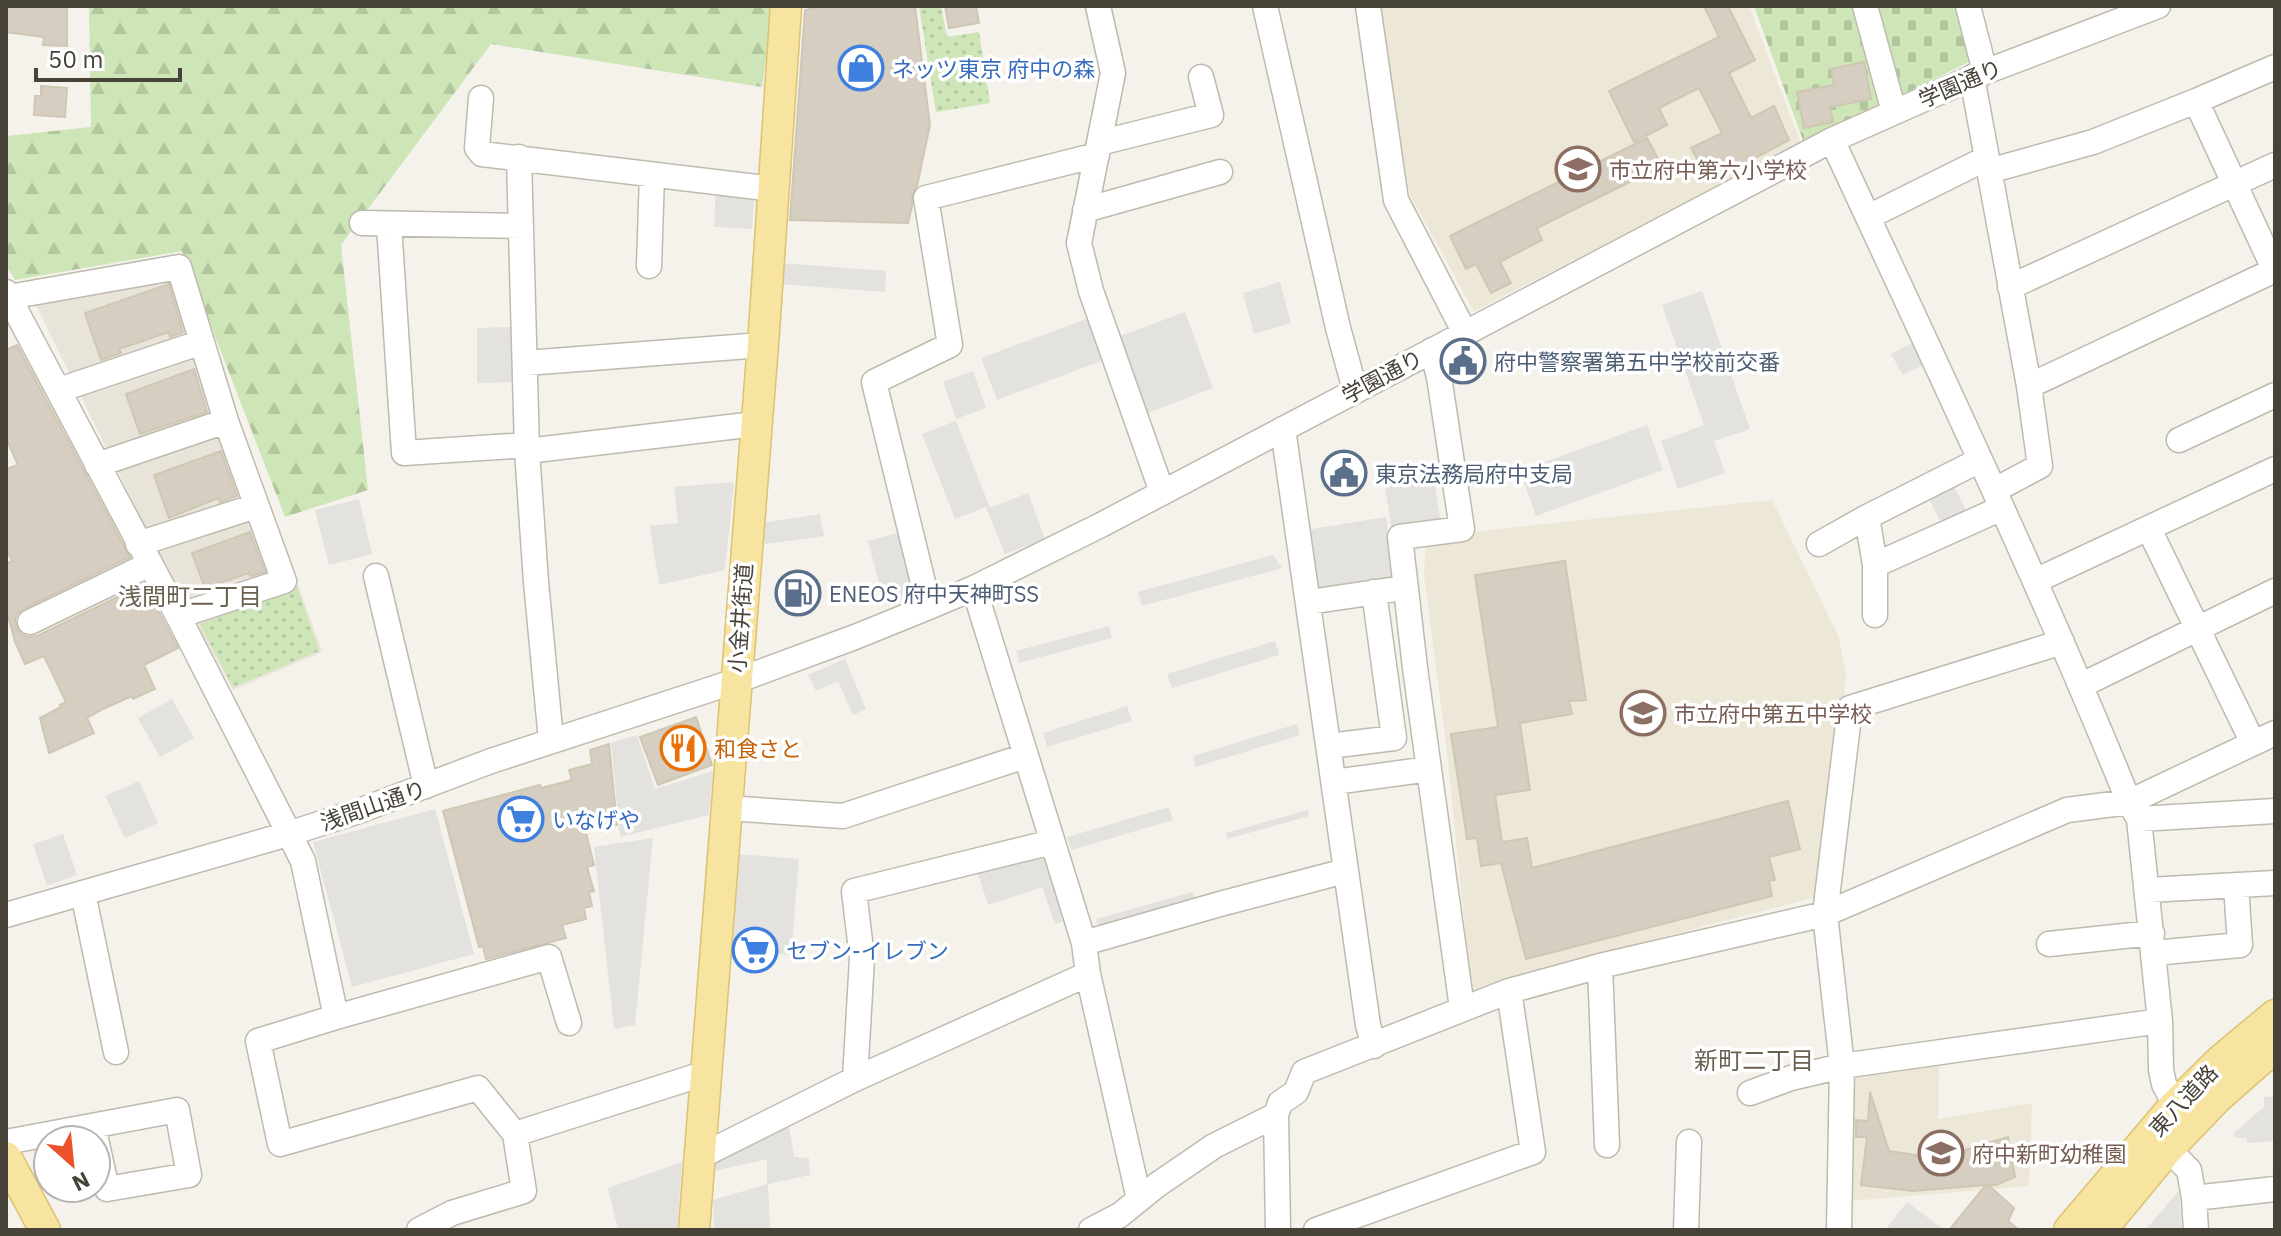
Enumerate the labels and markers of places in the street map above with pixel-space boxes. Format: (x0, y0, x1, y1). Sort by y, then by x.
shop icon: ネッツ東京 府中の森 (837, 44, 885, 92)
place label: ネッツ東京 府中の森 (892, 54, 1095, 83)
school or university icon: 市立府中第六小学校 (1554, 145, 1602, 193)
place label: 市立府中第六小学校 (1609, 155, 1807, 184)
public building icon: 府中警察署第五中学校前交番 (1439, 337, 1487, 385)
place label: 府中警察署第五中学校前交番 (1494, 347, 1780, 376)
public building icon: 東京法務局府中支局 (1320, 449, 1368, 497)
place label: 東京法務局府中支局 (1375, 459, 1573, 488)
fuel station icon: ENEOS 府中天神町SS (774, 569, 822, 617)
place label: ENEOS 府中天神町SS (829, 579, 1039, 608)
school or university icon: 市立府中第五中学校 (1619, 689, 1667, 737)
place label: 市立府中第五中学校 (1674, 699, 1872, 728)
restaurant icon: 和食さと (659, 724, 707, 772)
place label: 和食さと (714, 734, 802, 763)
supermarket icon: いなげや (497, 795, 545, 843)
place label: いなげや (552, 805, 640, 834)
supermarket icon: セブン-イレブン (731, 926, 779, 974)
place label: セブン-イレブン (786, 936, 949, 965)
school or university icon: 府中新町幼稚園 (1917, 1129, 1965, 1177)
place label: 府中新町幼稚園 (1972, 1139, 2126, 1168)

